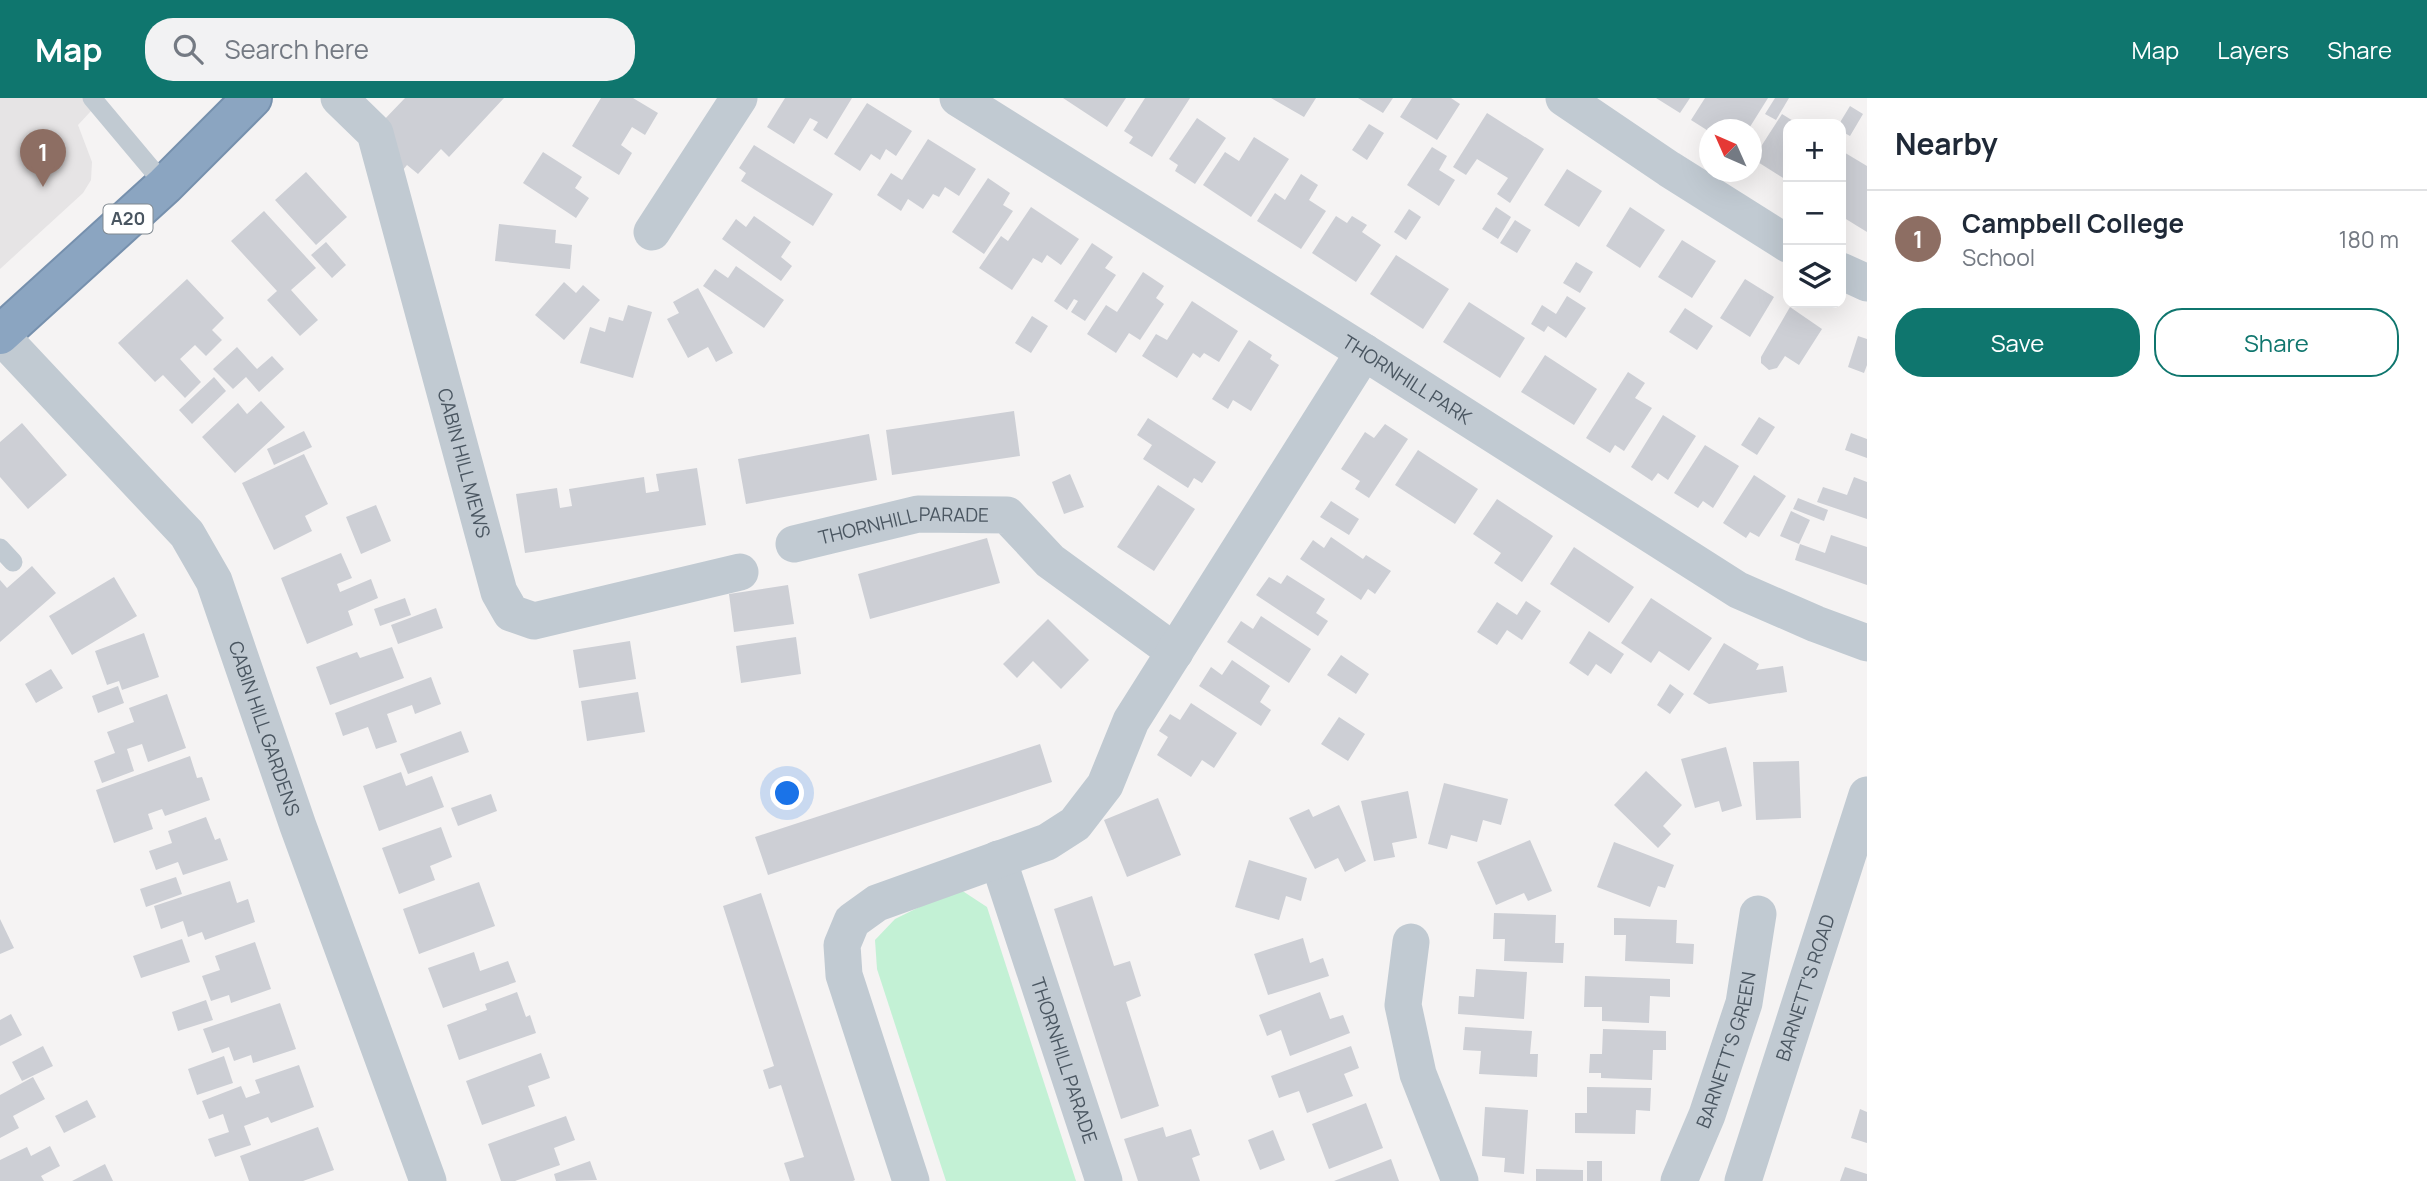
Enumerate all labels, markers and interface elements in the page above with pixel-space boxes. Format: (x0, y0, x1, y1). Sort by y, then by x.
search box (145, 18, 635, 81)
text: Map (35, 27, 103, 72)
icon: search (169, 30, 207, 68)
text: Search here (225, 31, 369, 67)
text: Map (2132, 33, 2179, 66)
text: Layers (2217, 33, 2289, 66)
text: Share (2327, 33, 2392, 66)
north arrow (1699, 119, 1762, 182)
map controls (1783, 119, 1846, 308)
button: + (1783, 119, 1846, 182)
text: Nearby (1895, 123, 1998, 164)
pin: 1 (20, 129, 66, 187)
button: − (1783, 182, 1846, 245)
road number: A20 (104, 204, 152, 234)
text: Campbell College (1962, 205, 2184, 241)
text: 1 (1913, 223, 1923, 255)
text: 180 m (2339, 223, 2399, 255)
text: School (1962, 241, 2035, 273)
button: layers (1783, 245, 1846, 308)
button: Save (1895, 308, 2140, 377)
button: Share (2154, 308, 2399, 377)
street label: THORNHILL PARK (1337, 329, 1477, 431)
street label: CABIN HILL MEWS (432, 385, 497, 541)
street label: THORNHILL PARADE (816, 501, 989, 551)
street label: CABIN HILL GARDENS (222, 637, 307, 819)
your location (770, 776, 804, 810)
street label: BARNETT'S ROAD (1769, 911, 1841, 1064)
street label: BARNETT'S GREEN (1690, 970, 1762, 1132)
street label: THORNHILL PARADE (1025, 974, 1104, 1147)

